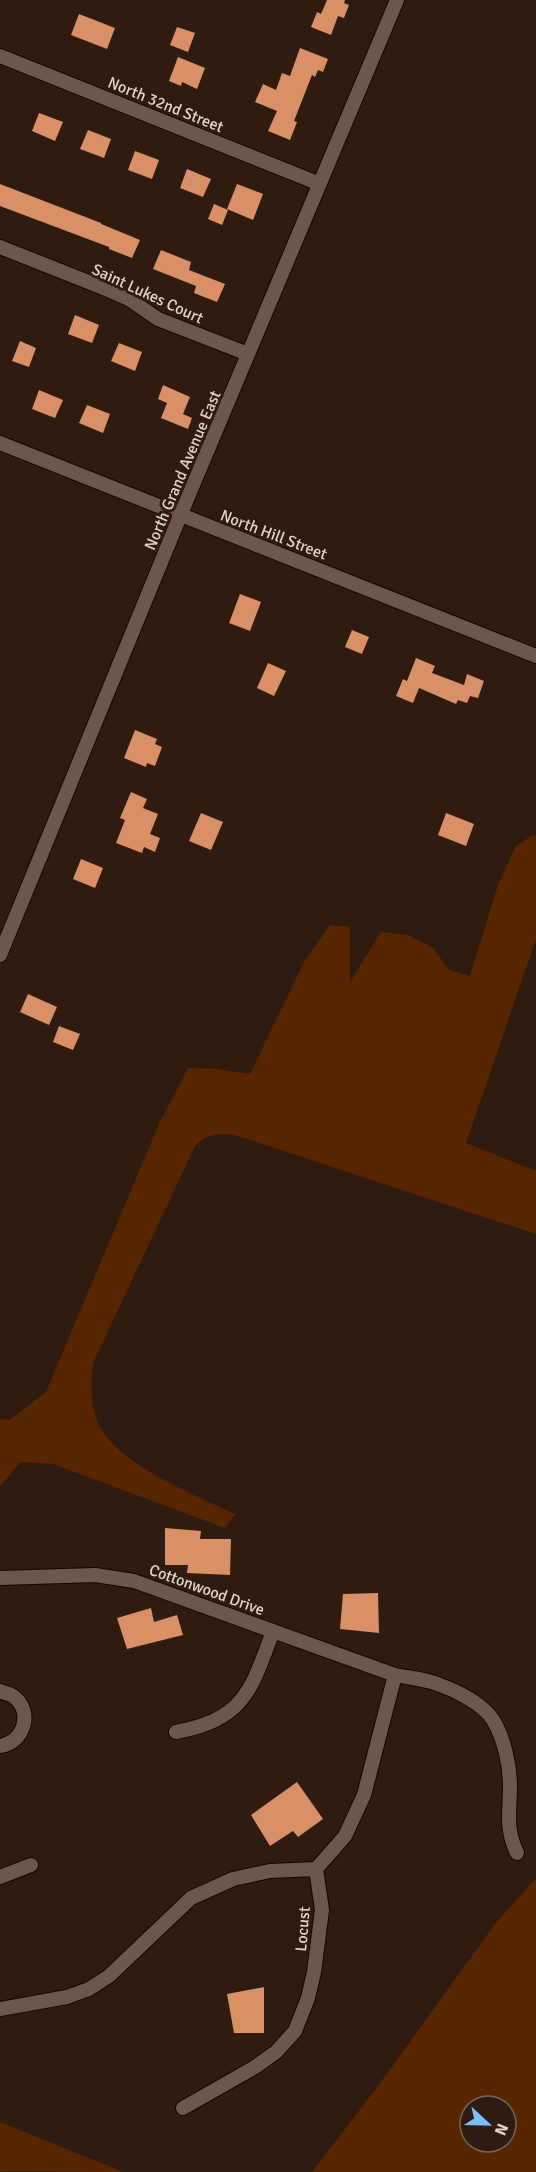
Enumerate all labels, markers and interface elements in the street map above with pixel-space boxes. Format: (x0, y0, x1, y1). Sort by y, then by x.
street label: North 32nd Street (105, 73, 227, 137)
street label: Saint Lukes Court (89, 259, 207, 329)
street label: North Grand Avenue East (140, 387, 226, 553)
street label: North Hill Street (217, 505, 330, 565)
street label: Cottonwood Drive (146, 1560, 267, 1620)
street label: Locust (291, 1905, 315, 1952)
north arrow (458, 2094, 518, 2154)
text: N (490, 2120, 512, 2138)

